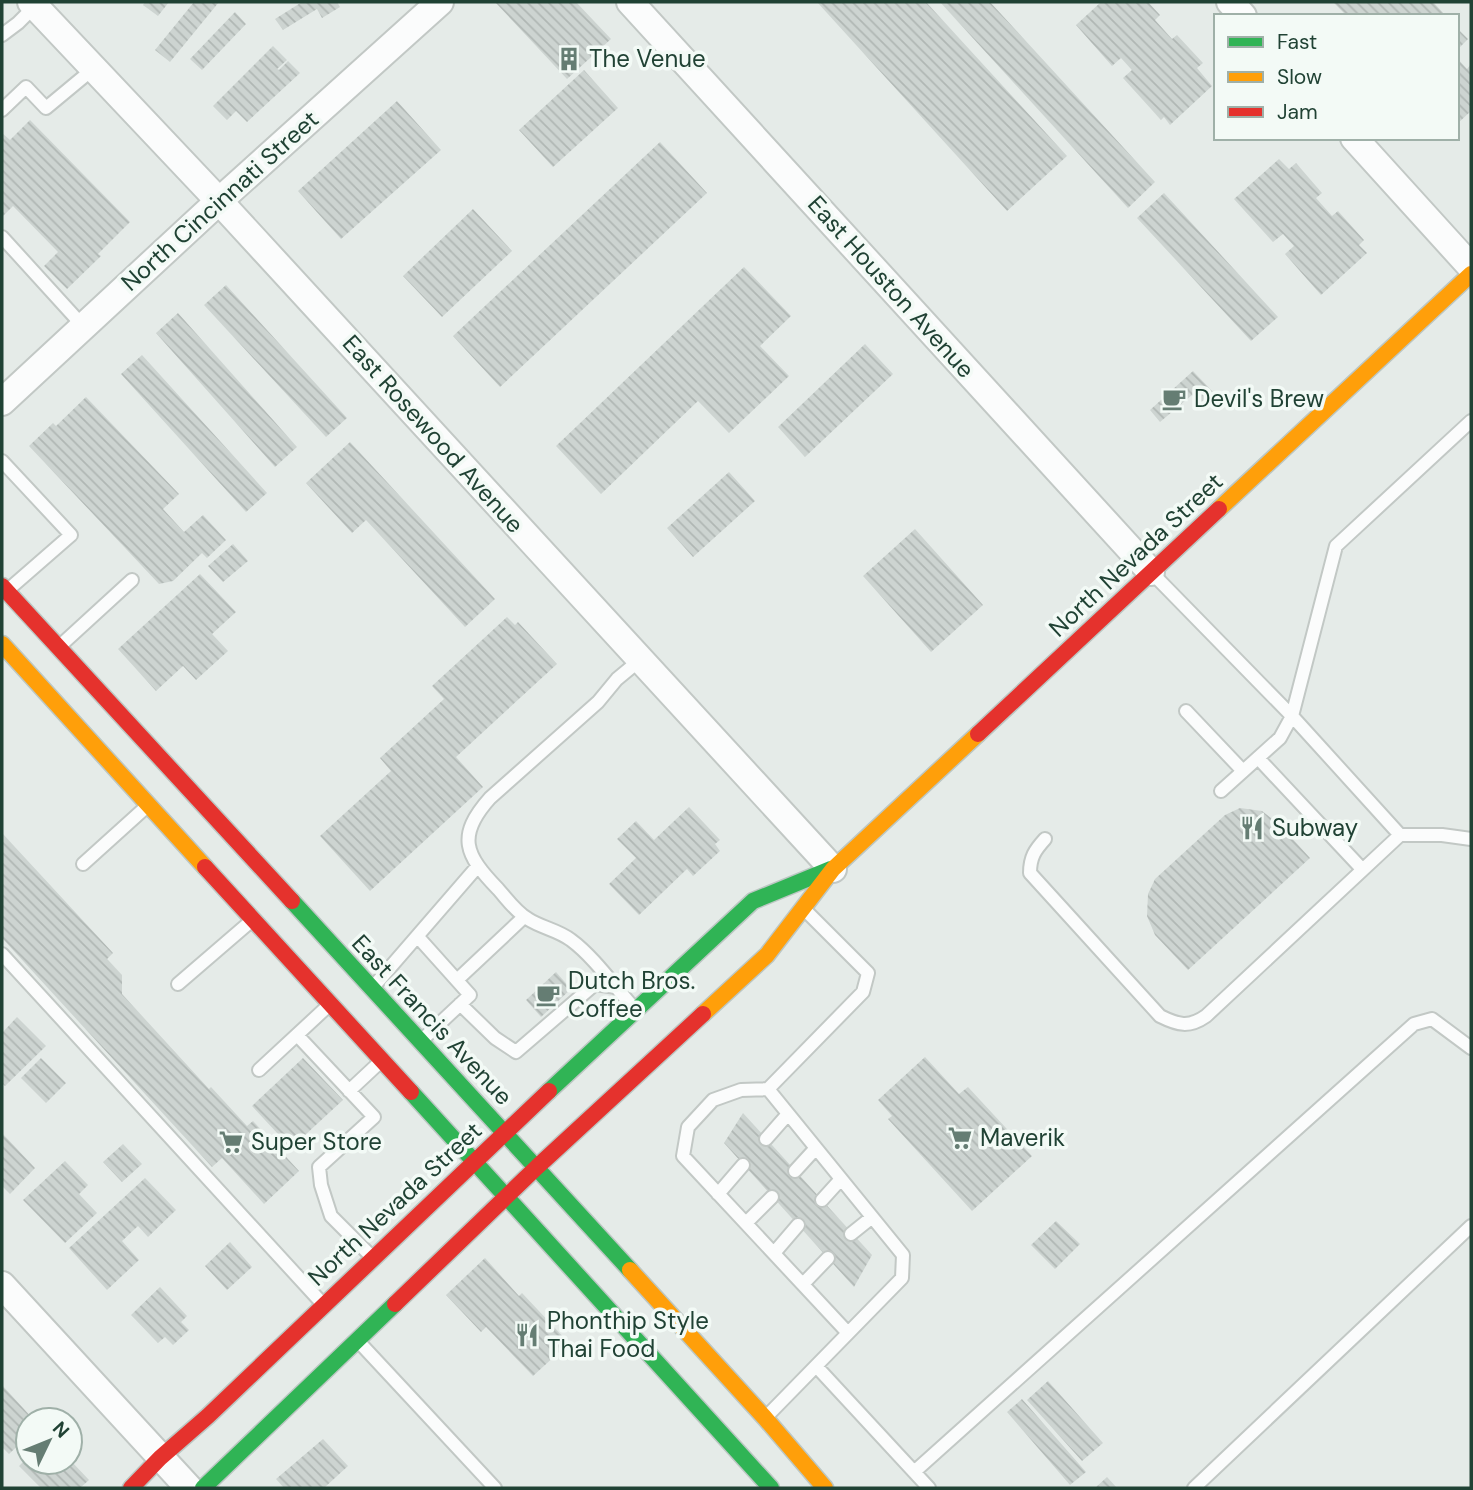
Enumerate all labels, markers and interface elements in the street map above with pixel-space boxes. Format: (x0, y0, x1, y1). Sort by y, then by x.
legend (1214, 14, 1459, 140)
text: Fast (1277, 28, 1317, 56)
place label: The Venue (589, 43, 706, 74)
building icon: The Venue (555, 45, 583, 73)
text: Slow (1277, 63, 1322, 91)
text: Jam (1277, 98, 1318, 126)
street label: North Cincinnati Street (114, 104, 325, 298)
street label: East Houston Avenue (801, 189, 981, 384)
street label: East Rosewood Avenue (336, 328, 531, 539)
place label: Devil's Brew (1194, 383, 1324, 414)
cafe icon: Devil's Brew (1160, 385, 1188, 413)
street label: North Nevada Street (1042, 466, 1229, 643)
place label: Subway (1272, 812, 1358, 843)
restaurant icon: Subway (1238, 814, 1266, 842)
street label: East Francis Avenue (345, 928, 519, 1111)
place label: Dutch Bros. Coffee (568, 965, 695, 1024)
cafe icon: Dutch Bros. Coffee (534, 981, 562, 1009)
street label: North Nevada Street (301, 1115, 488, 1292)
place label: Maverik (980, 1122, 1065, 1153)
supermarket icon: Maverik (946, 1124, 974, 1152)
place label: Super Store (251, 1126, 382, 1157)
supermarket icon: Super Store (217, 1128, 245, 1156)
place label: Phonthip Style Thai Food (547, 1305, 709, 1364)
restaurant icon: Phonthip Style Thai Food (513, 1321, 541, 1349)
north arrow (14, 1406, 84, 1476)
text: N (47, 1416, 75, 1443)

